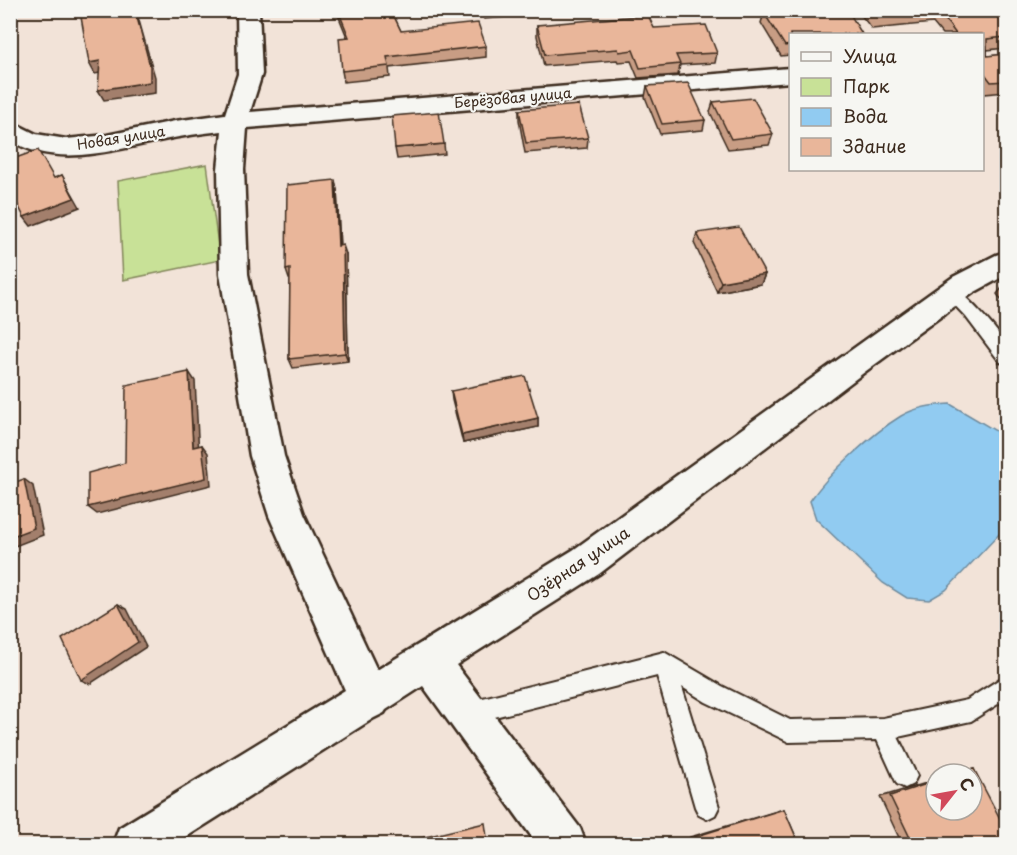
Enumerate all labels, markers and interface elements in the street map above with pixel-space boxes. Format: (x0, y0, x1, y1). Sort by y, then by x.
legend (789, 33, 984, 171)
text: Улица (843, 42, 897, 69)
text: Парк (843, 72, 890, 99)
street label: Берёзовая улица (453, 82, 573, 113)
text: Вода (843, 102, 888, 129)
street label: Новая улица (75, 120, 167, 155)
text: Здание (843, 132, 906, 159)
street label: Озёрная улица (521, 520, 634, 607)
north arrow (924, 762, 984, 822)
text: С (954, 772, 981, 795)

